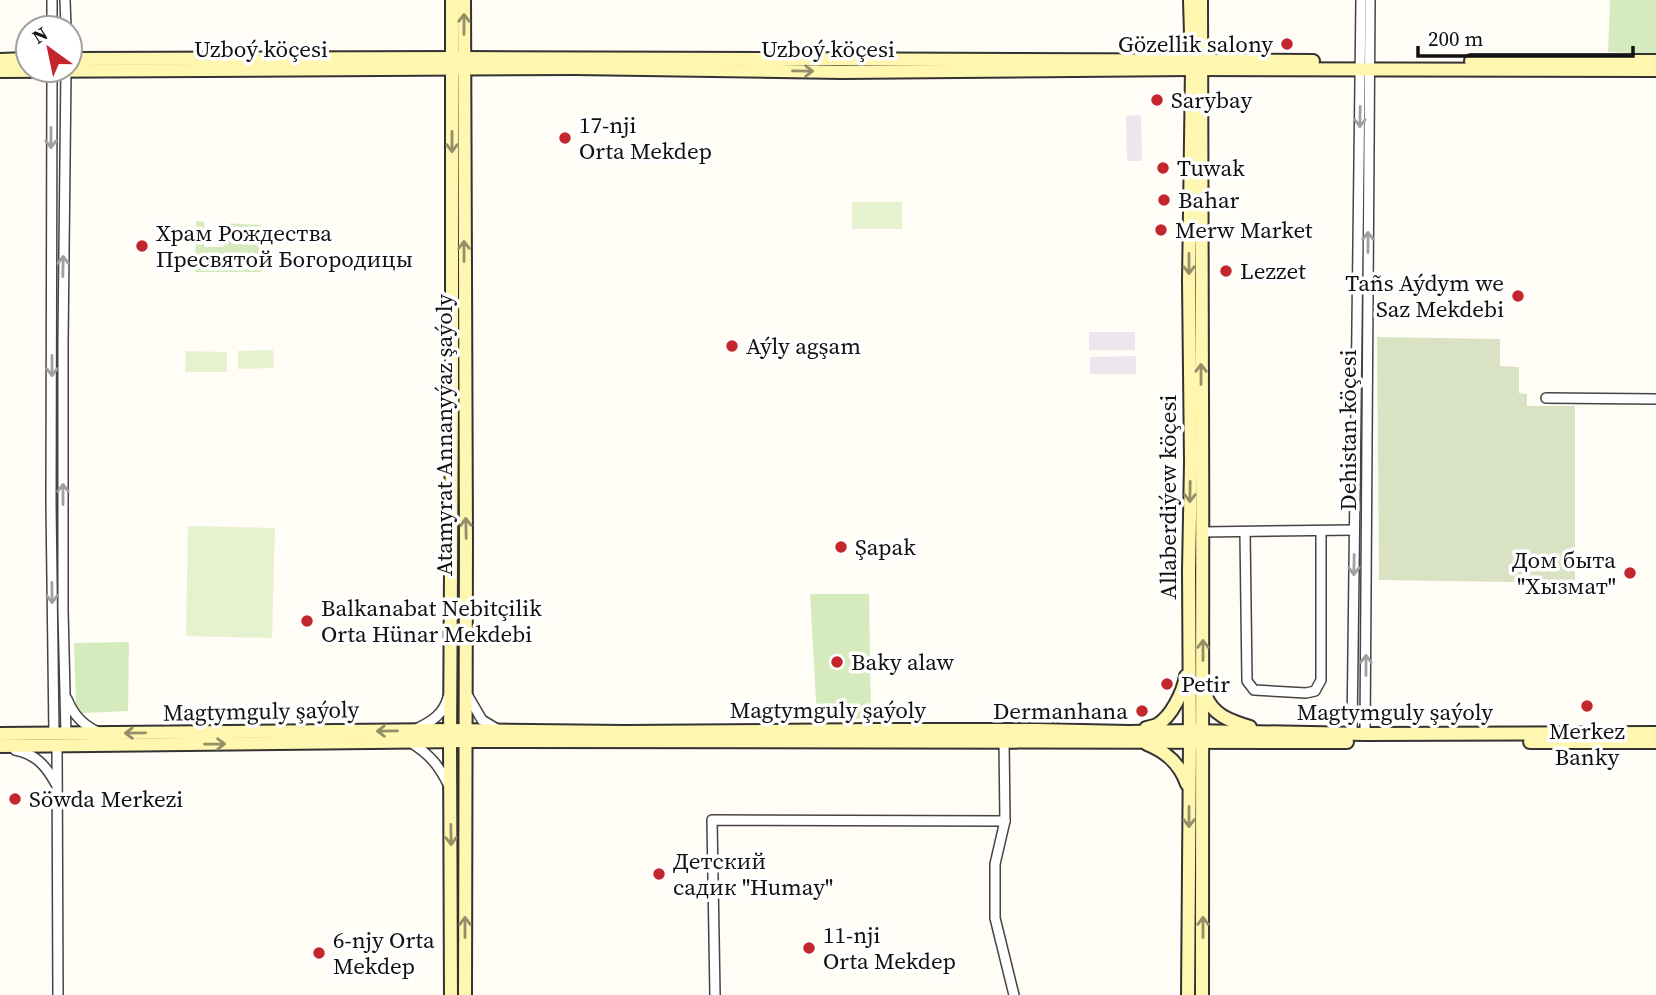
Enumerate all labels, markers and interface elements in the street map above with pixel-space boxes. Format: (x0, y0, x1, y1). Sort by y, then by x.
one-way arrow (457, 13, 471, 36)
north arrow (14, 14, 84, 84)
scale bar (1418, 14, 1633, 58)
text: N (27, 20, 53, 49)
text: 200 m (1428, 24, 1483, 53)
place label: Gözellik salony (1118, 28, 1273, 60)
street label: Uzboý köçesi (194, 33, 328, 65)
street label: Uzboý köçesi (761, 33, 895, 65)
marker: Gözellik salony (1279, 36, 1295, 52)
one-way arrow (791, 64, 814, 78)
place label: Sarybay (1171, 84, 1252, 116)
marker: Sarybay (1149, 92, 1165, 108)
one-way arrow (1353, 105, 1366, 128)
place label: 17-nji Orta Mekdep (579, 109, 712, 167)
one-way arrow (44, 126, 58, 149)
one-way arrow (445, 130, 459, 153)
marker: 17-nji Orta Mekdep (557, 130, 573, 146)
place label: Tuwak (1177, 152, 1245, 184)
marker: Tuwak (1155, 160, 1171, 176)
place label: Bahar (1178, 184, 1240, 216)
marker: Bahar (1156, 192, 1172, 208)
place label: Merw Market (1175, 214, 1313, 246)
place label: Храм Рождества Пресвятой Богородицы (156, 217, 413, 275)
marker: Merw Market (1153, 222, 1169, 238)
one-way arrow (1362, 231, 1375, 254)
marker: Храм Рождества Пресвятой Богородицы (134, 238, 150, 254)
one-way arrow (457, 240, 471, 263)
one-way arrow (1182, 252, 1196, 275)
one-way arrow (56, 255, 70, 278)
place label: Lezzet (1240, 255, 1306, 287)
marker: Lezzet (1218, 263, 1234, 279)
place label: Tañs Aýdym we Saz Mekdebi (1345, 267, 1504, 325)
marker: Tañs Aýdym we Saz Mekdebi (1510, 288, 1526, 304)
street label: Atamyrat Annanyýaz şaýoly (428, 294, 460, 576)
place label: Aýly agşam (746, 330, 861, 362)
marker: Aýly agşam (724, 338, 740, 354)
street label: Dehistan köçesi (1332, 349, 1364, 511)
one-way arrow (45, 354, 58, 377)
one-way arrow (1195, 363, 1208, 386)
street label: Allaberdiýew köçesi (1152, 394, 1184, 599)
one-way arrow (1184, 480, 1197, 503)
one-way arrow (56, 483, 70, 506)
one-way arrow (459, 517, 473, 540)
place label: Şapak (855, 531, 916, 563)
marker: Şapak (833, 539, 849, 555)
place label: Дом быта "Хызмат" (1512, 544, 1616, 602)
one-way arrow (1347, 553, 1361, 576)
marker: Дом быта "Хызмат" (1622, 565, 1638, 581)
one-way arrow (45, 581, 59, 604)
place label: Balkanabat Nebitçilik Orta Hünar Mekdebi (321, 592, 542, 650)
marker: Balkanabat Nebitçilik Orta Hünar Mekdebi (299, 613, 315, 629)
one-way arrow (1196, 639, 1210, 662)
place label: Baky alaw (851, 646, 954, 678)
marker: Baky alaw (829, 654, 845, 670)
one-way arrow (1359, 654, 1373, 677)
place label: Petir (1181, 668, 1230, 700)
marker: Petir (1159, 676, 1175, 692)
street label: Magtymguly şaýoly (163, 693, 360, 729)
street label: Magtymguly şaýoly (730, 694, 926, 726)
place label: Dermanhana (993, 695, 1128, 727)
street label: Magtymguly şaýoly (1297, 696, 1493, 728)
marker: Merkez Banky (1579, 698, 1595, 714)
marker: Dermanhana (1134, 703, 1150, 719)
place label: Merkez Banky (1549, 715, 1625, 773)
one-way arrow (376, 724, 399, 737)
one-way arrow (124, 726, 147, 740)
one-way arrow (203, 737, 226, 751)
place label: Söwda Merkezi (29, 783, 183, 815)
marker: Söwda Merkezi (7, 791, 23, 807)
one-way arrow (1182, 805, 1196, 828)
one-way arrow (444, 823, 458, 846)
place label: Детский садик "Humay" (673, 845, 833, 903)
marker: Детский садик "Humay" (651, 866, 667, 882)
one-way arrow (458, 916, 472, 939)
one-way arrow (1196, 916, 1210, 939)
place label: 11-nji Orta Mekdep (823, 919, 956, 977)
place label: 6-njy Orta Mekdep (333, 924, 435, 982)
marker: 11-nji Orta Mekdep (801, 940, 817, 956)
marker: 6-njy Orta Mekdep (311, 945, 327, 961)

